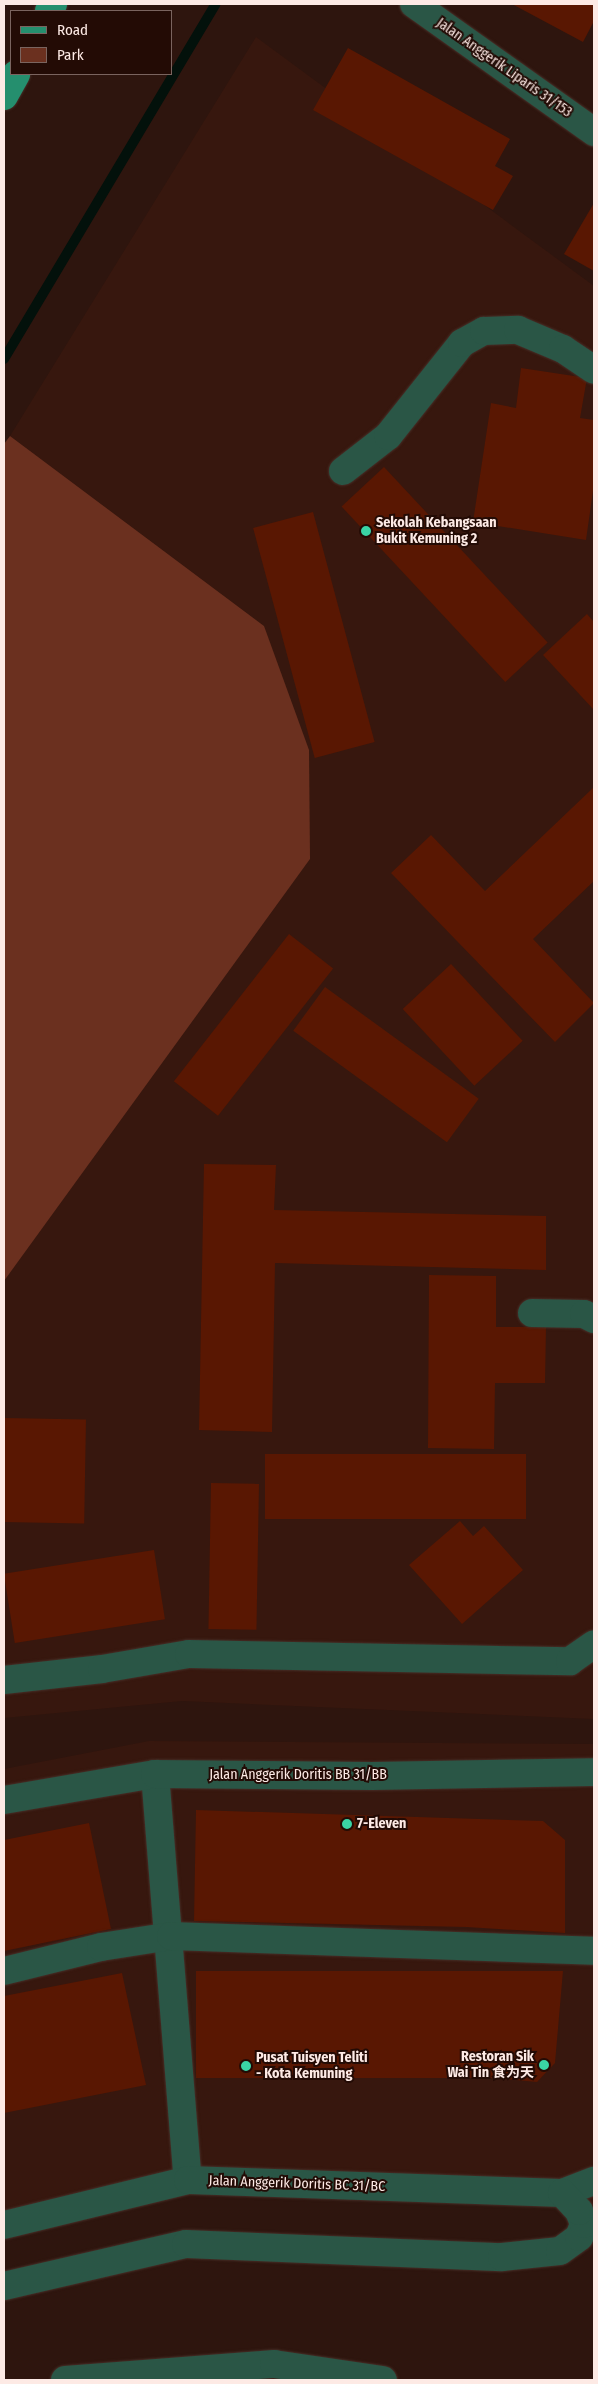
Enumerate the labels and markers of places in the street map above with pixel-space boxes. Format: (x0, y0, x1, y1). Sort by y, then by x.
place label: Sekolah Kebangsaan Bukit Kemuning 2 (376, 515, 497, 548)
marker: Sekolah Kebangsaan Bukit Kemuning 2 (360, 525, 372, 537)
place label: 7-Eleven (357, 1816, 406, 1832)
marker: 7-Eleven (341, 1818, 353, 1830)
place label: Restoran Sik Wai Tin 食为天 (447, 2049, 534, 2082)
place label: Pusat Tuisyen Teliti - Kota Kemuning (256, 2050, 368, 2082)
marker: Restoran Sik Wai Tin 食为天 (538, 2059, 550, 2071)
marker: Pusat Tuisyen Teliti - Kota Kemuning (240, 2060, 252, 2072)

